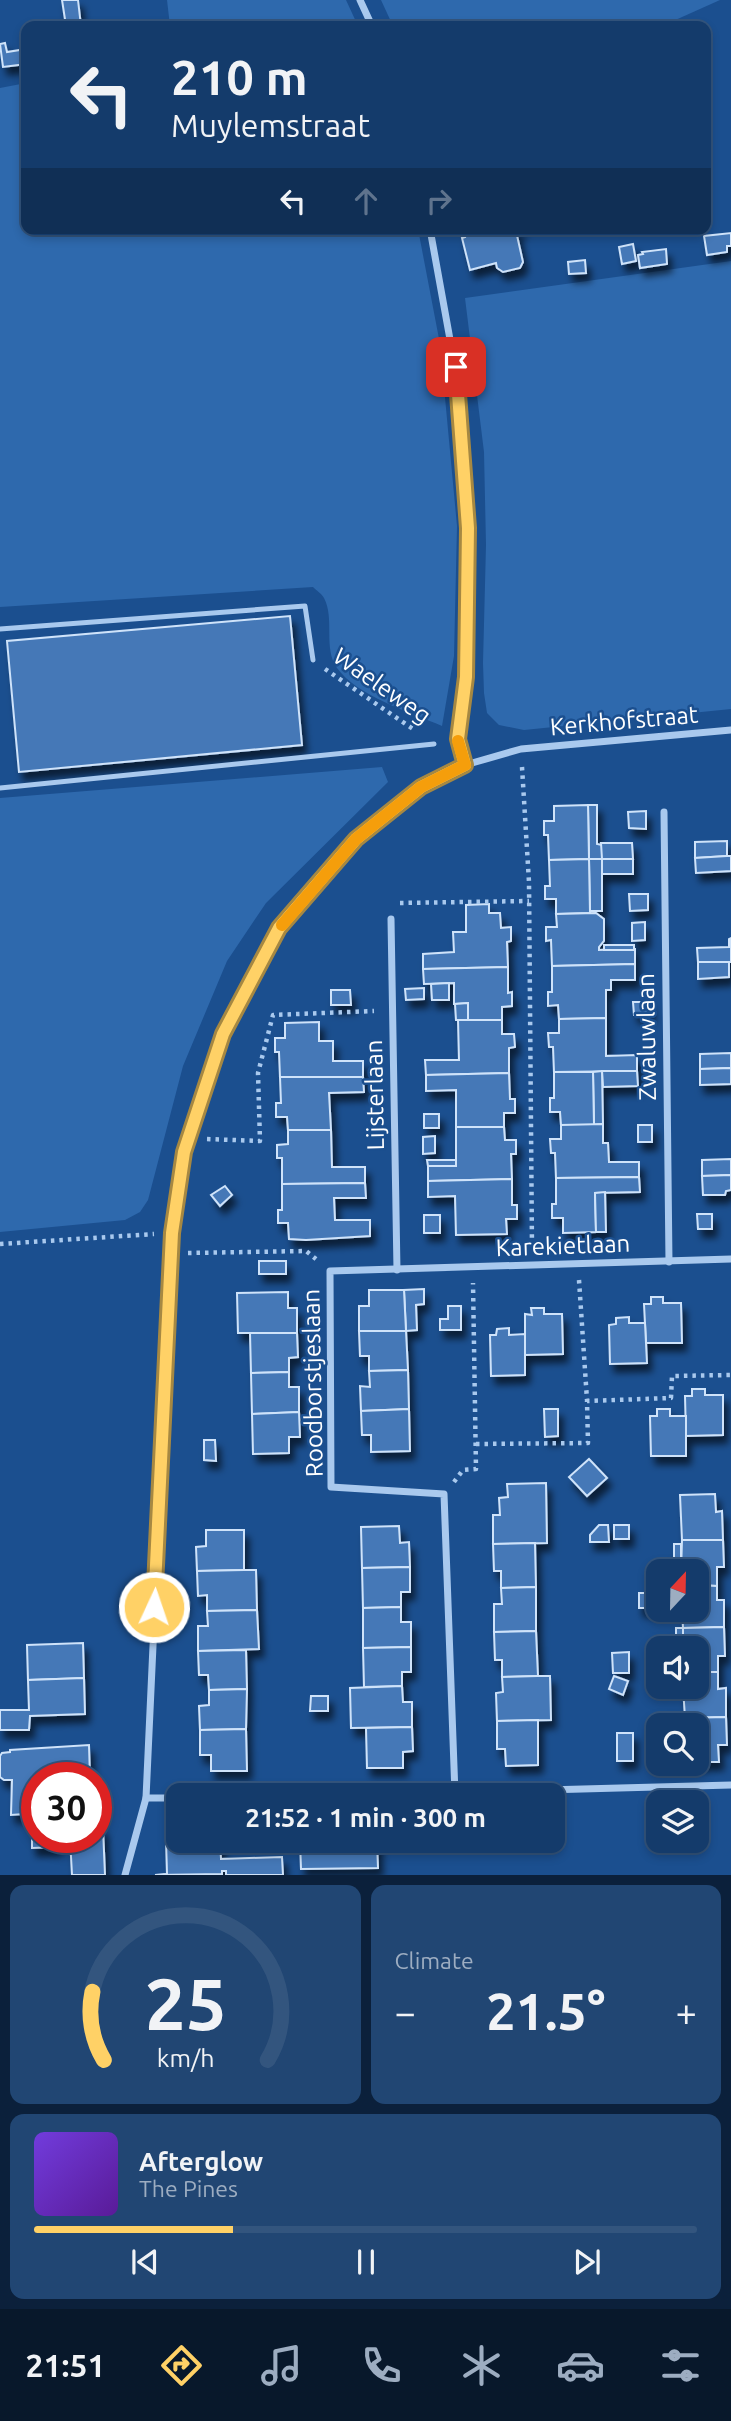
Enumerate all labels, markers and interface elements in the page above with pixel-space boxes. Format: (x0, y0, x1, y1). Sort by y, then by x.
icon: left (56, 49, 147, 140)
text: 210 m (171, 49, 308, 104)
text: Muylemstraat (171, 107, 370, 143)
icon: left (274, 182, 312, 220)
icon: ahead (347, 182, 385, 220)
icon: right (420, 182, 458, 220)
pin (426, 337, 486, 397)
icon: arrive (437, 348, 475, 386)
street label: Waeleweg (328, 642, 436, 729)
street label: Kerkhofstraat (549, 701, 700, 740)
street label: Zwaluwlaan (632, 973, 661, 1101)
street label: Lijsterlaan (360, 1039, 389, 1151)
street label: Karekietlaan (495, 1230, 631, 1261)
street label: Roodborstjeslaan (297, 1289, 328, 1477)
north arrow (646, 1559, 709, 1622)
map controls (646, 1559, 709, 1853)
position arrow (117, 1570, 191, 1644)
button: sound (646, 1636, 709, 1699)
button: search (646, 1713, 709, 1776)
speed limit sign: 30 (21, 1762, 112, 1853)
button: layers (646, 1790, 709, 1853)
text: 21:52 · 1 min · 300 m (245, 1803, 486, 1832)
text: Climate (395, 1948, 474, 1973)
text: 25 (144, 1963, 226, 2045)
text: 21.5° (486, 1982, 605, 2040)
text: − (395, 1991, 416, 2033)
text: + (676, 1991, 697, 2033)
text: km/h (156, 2044, 214, 2072)
text: Afterglow (139, 2147, 263, 2176)
text: The Pines (139, 2176, 238, 2201)
icon: previous (126, 2243, 164, 2281)
icon: pause (347, 2243, 385, 2281)
icon: next (568, 2243, 606, 2281)
icon: directions (157, 2341, 206, 2390)
icon: music (257, 2341, 306, 2390)
icon: phone (357, 2341, 406, 2390)
icon: climate (457, 2341, 506, 2390)
icon: car (556, 2341, 605, 2390)
icon: filters (656, 2341, 705, 2390)
text: 21:51 (25, 2347, 106, 2383)

